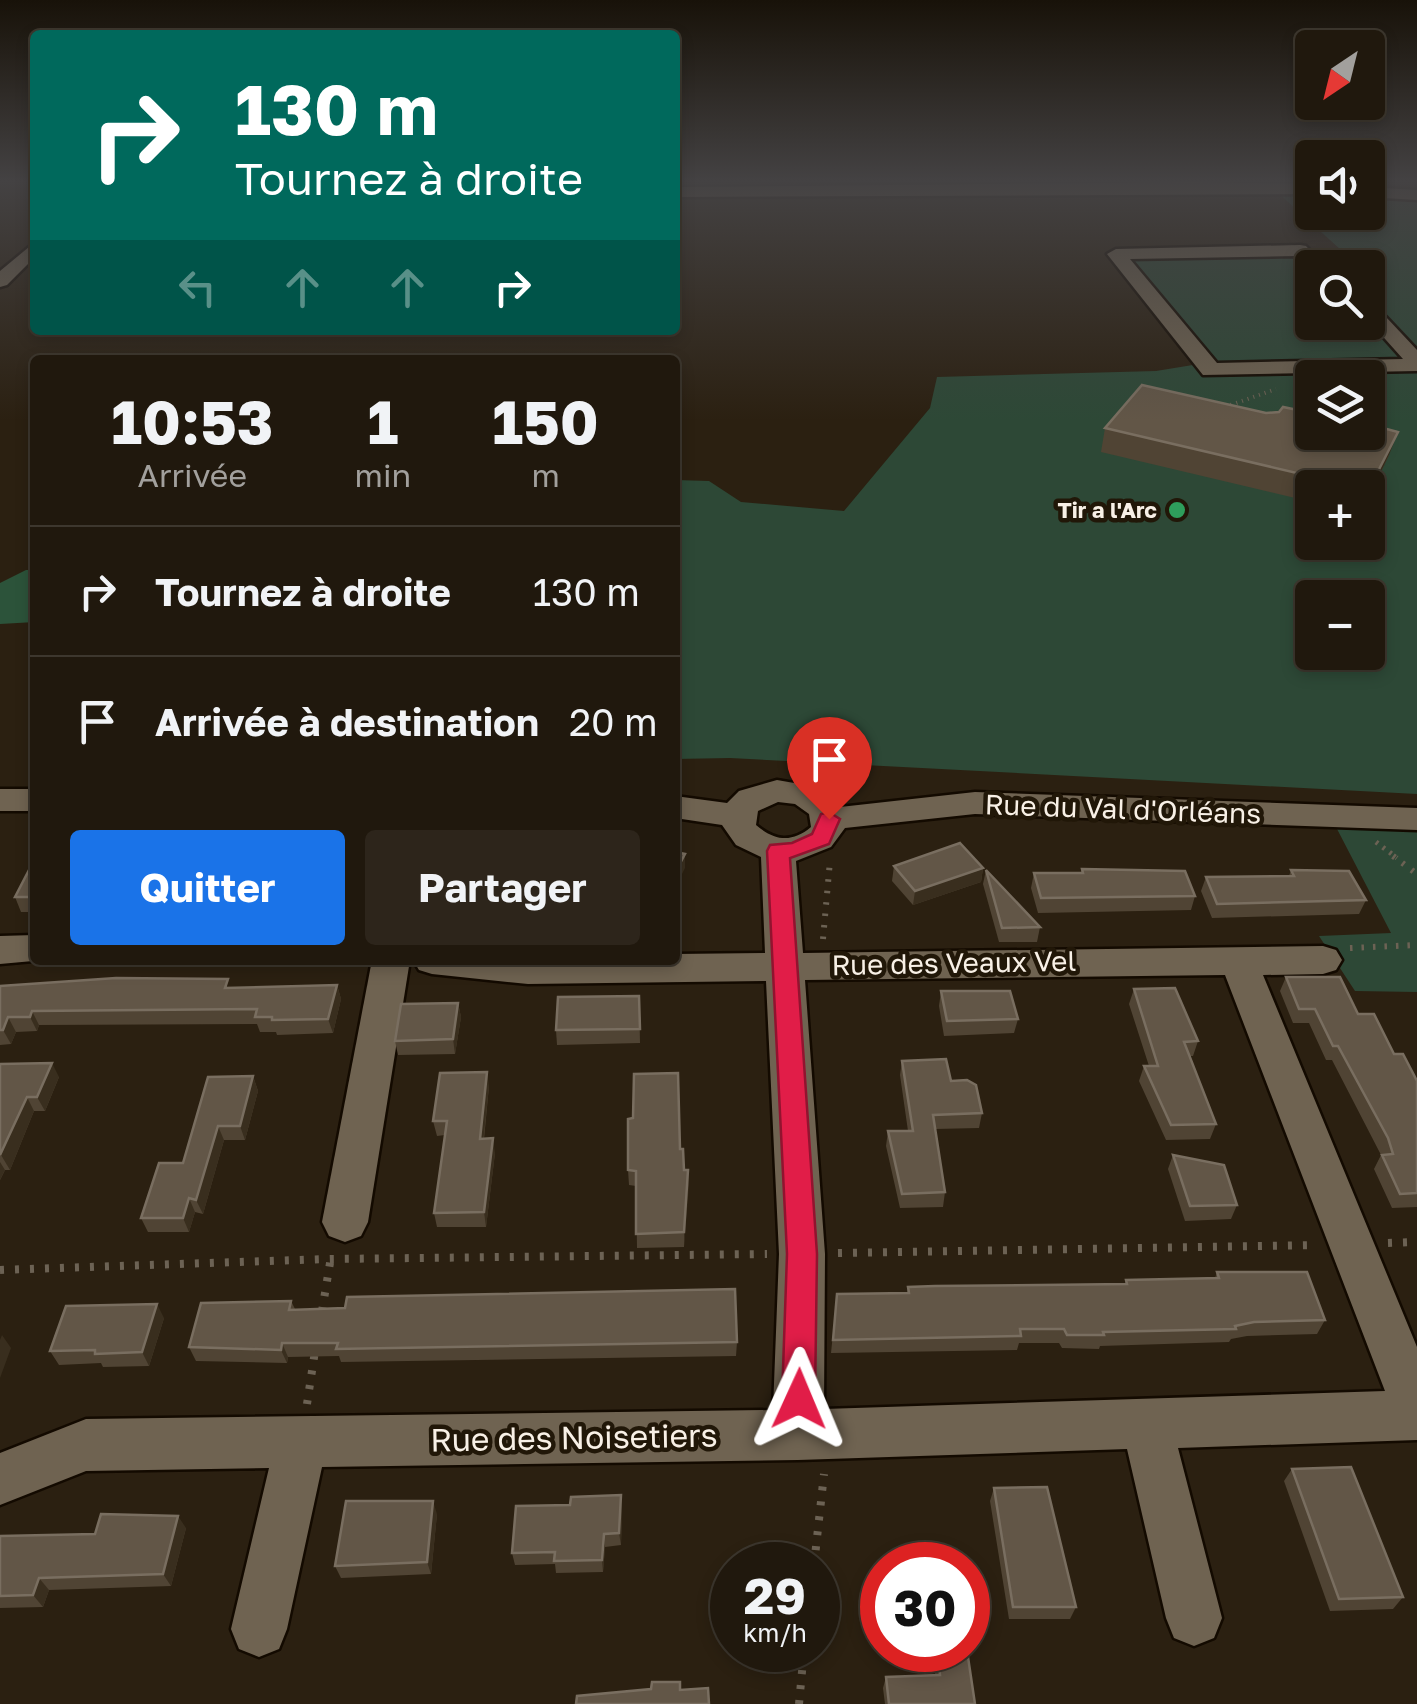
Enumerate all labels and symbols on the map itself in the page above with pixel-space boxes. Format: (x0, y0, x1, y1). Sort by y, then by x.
north arrow (1295, 30, 1385, 120)
place label: Tir a l'Arc (1057, 496, 1157, 523)
marker: Tir a l'Arc (1166, 499, 1188, 521)
pin (787, 717, 872, 820)
street label: Rue du Val d'Orléans (984, 787, 1262, 830)
street label: Rue des Veaux Vel (831, 944, 1077, 981)
position arrow (747, 1347, 851, 1451)
street label: Rue des Noisetiers (430, 1415, 718, 1459)
speed limit sign: 30 (860, 1542, 990, 1672)

